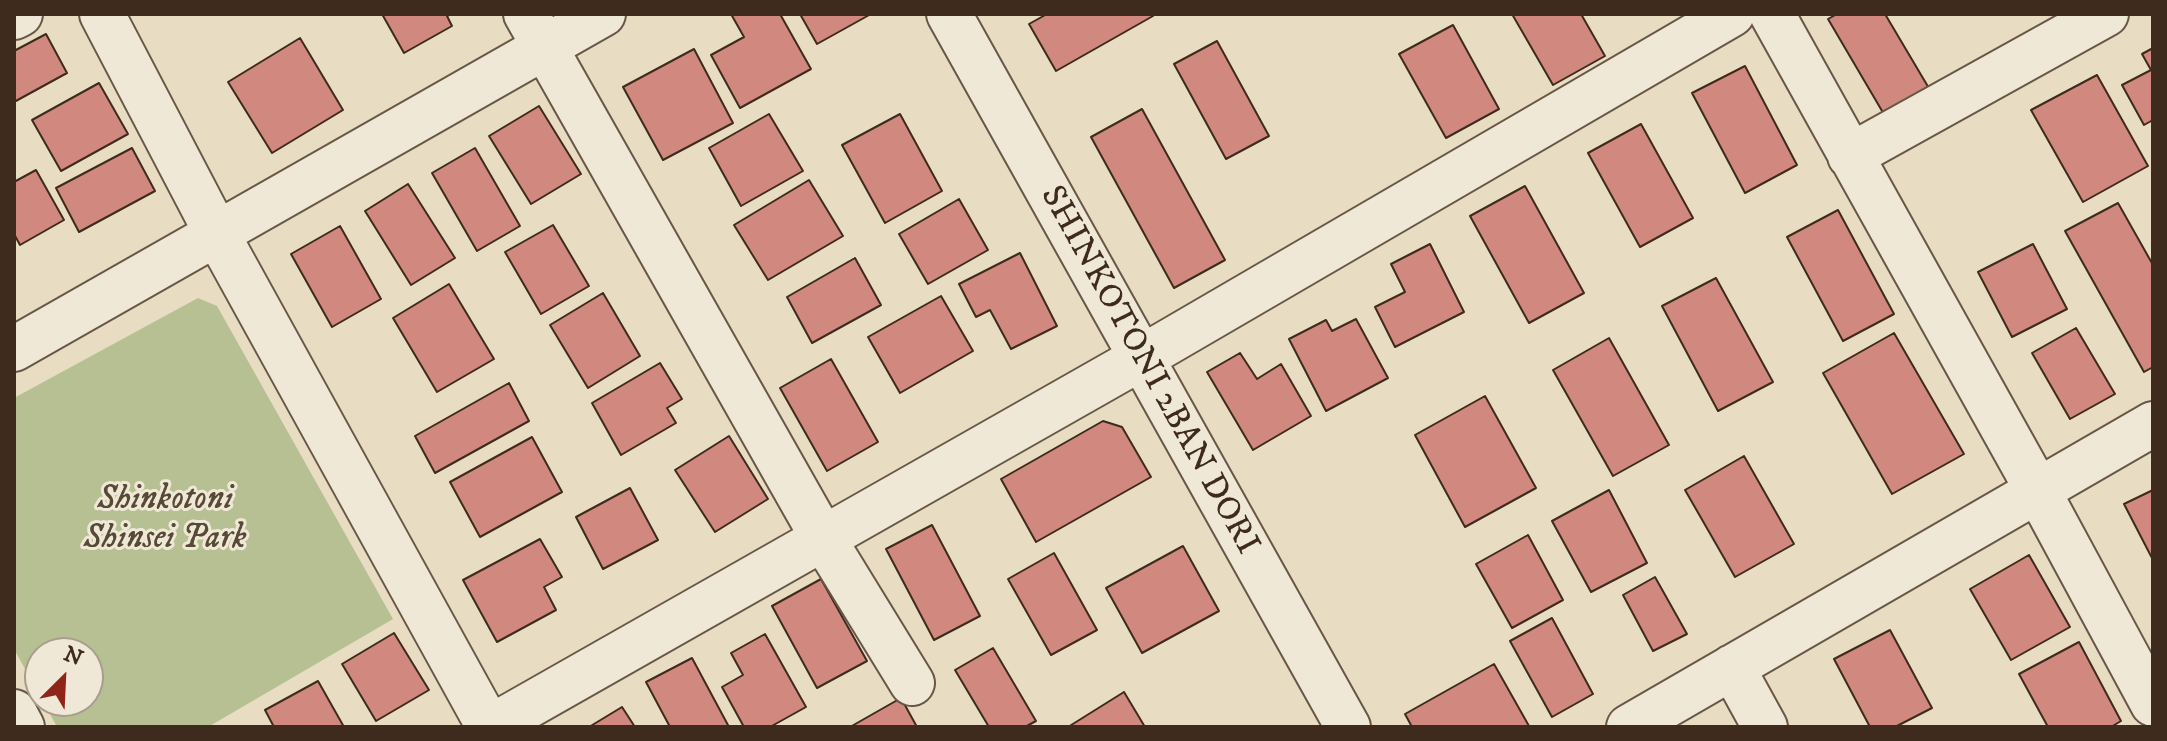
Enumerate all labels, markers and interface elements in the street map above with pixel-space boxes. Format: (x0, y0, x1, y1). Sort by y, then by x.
street label: SHINKOTONI 2BAN DORI (1030, 180, 1266, 562)
park label: Shinkotoni Shinsei Park (84, 481, 246, 560)
north arrow (24, 637, 104, 717)
text: N (59, 640, 87, 672)

